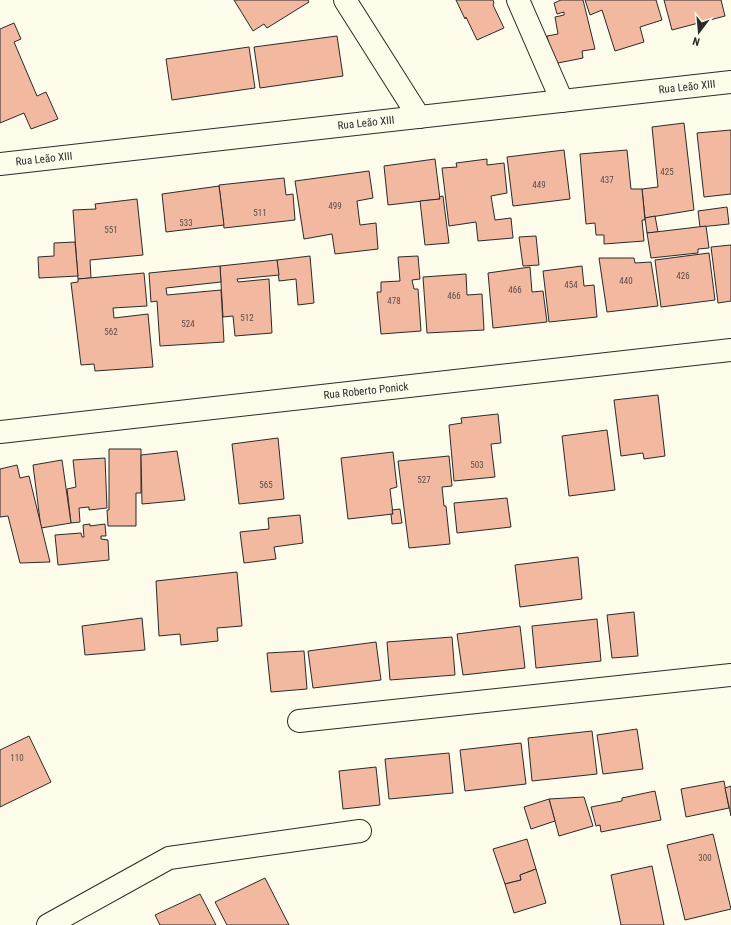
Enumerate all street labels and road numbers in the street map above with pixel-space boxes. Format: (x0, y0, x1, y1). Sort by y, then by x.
street label: Rua Leão XIII (658, 78, 716, 96)
street label: Rua Leão XIII (337, 114, 395, 132)
street label: Rua Leão XIII (15, 150, 73, 168)
street label: Rua Roberto Ponick (323, 380, 409, 402)

